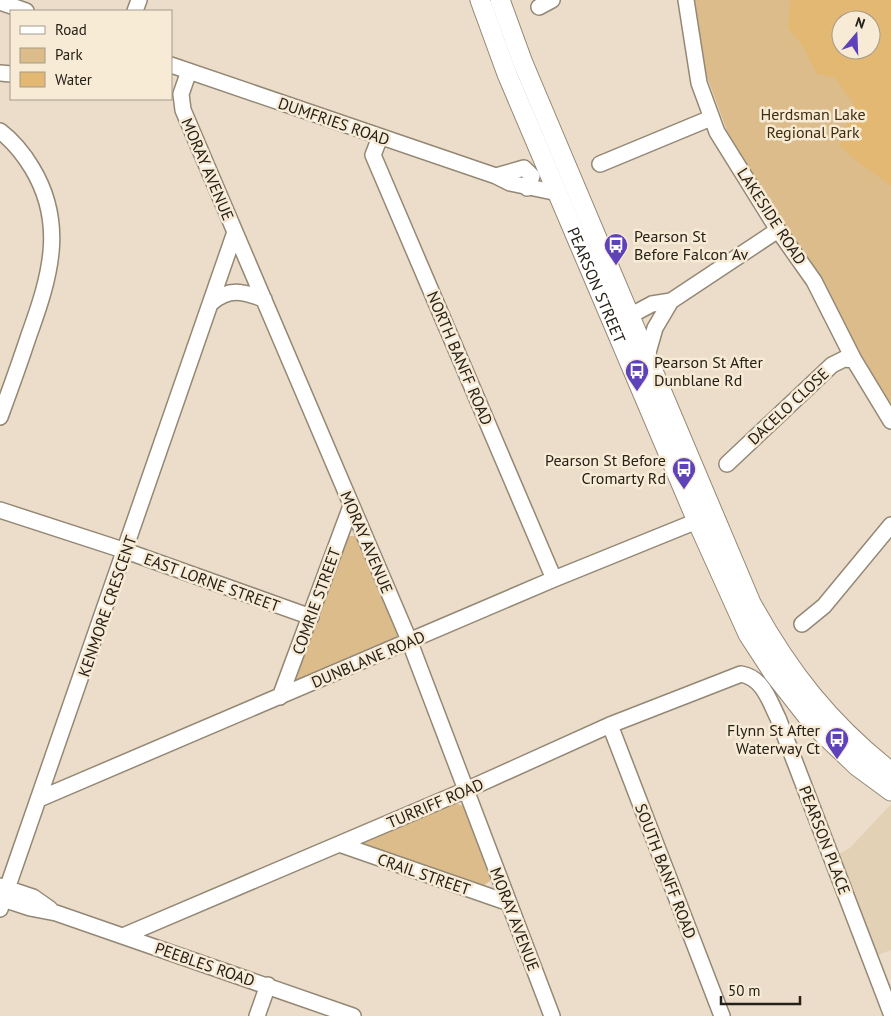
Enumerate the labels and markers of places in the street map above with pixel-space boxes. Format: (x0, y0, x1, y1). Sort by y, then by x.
place label: Pearson St Before Falcon Av (634, 226, 748, 264)
bus stop icon: Pearson St Before Falcon Av (603, 232, 629, 266)
place label: Pearson St After Dunblane Rd (654, 352, 763, 390)
bus stop icon: Pearson St After Dunblane Rd (624, 358, 650, 392)
place label: Pearson St Before Cromarty Rd (545, 450, 666, 488)
bus stop icon: Pearson St Before Cromarty Rd (671, 456, 697, 490)
place label: Flynn St After Waterway Ct (727, 720, 821, 758)
bus stop icon: Flynn St After Waterway Ct (824, 726, 850, 760)

